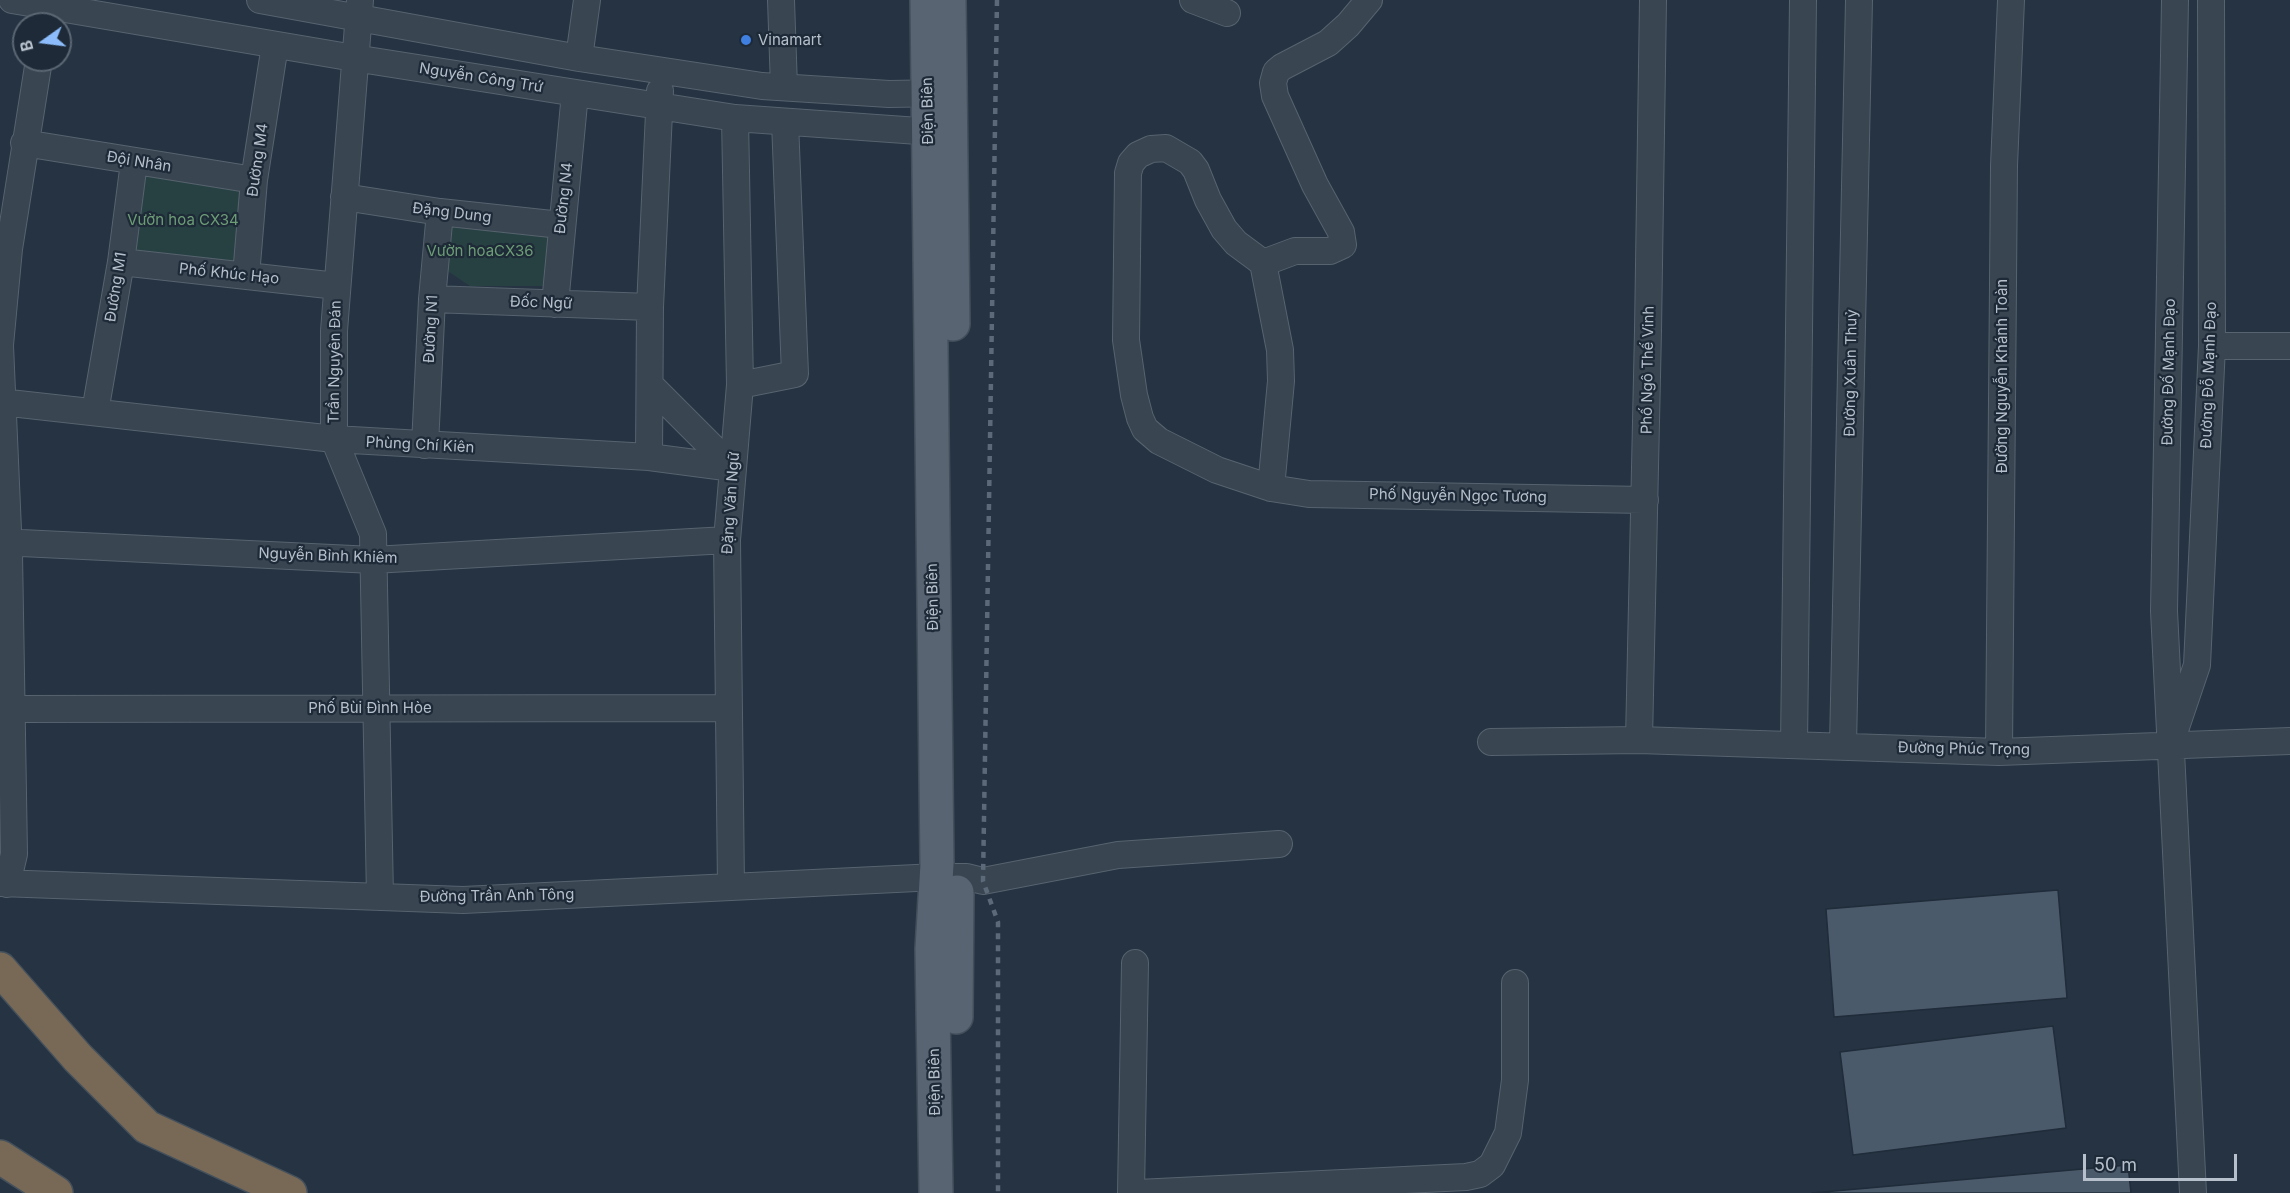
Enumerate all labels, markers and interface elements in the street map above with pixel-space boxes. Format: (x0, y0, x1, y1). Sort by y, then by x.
north arrow (12, 12, 72, 72)
place label: Vinamart (758, 31, 822, 49)
marker: Vinamart (739, 33, 753, 47)
text: B (15, 38, 37, 53)
street label: Nguyễn Công Trứ (418, 59, 544, 97)
street label: Điện Biên (918, 77, 938, 145)
street label: Đường M4 (244, 122, 272, 198)
street label: Đội Nhân (105, 148, 173, 176)
street label: Đường N4 (551, 161, 577, 235)
street label: Đặng Dung (412, 199, 492, 227)
park label: Vườn hoa CX34 (127, 211, 239, 229)
park label: Vườn hoaCX36 (427, 242, 533, 260)
street label: Đường M1 (102, 251, 130, 323)
street label: Phố Khúc Hạo (178, 260, 280, 288)
street label: Đường Nguyễn Khánh Toàn (1993, 279, 2011, 473)
street label: Đốc Ngữ (510, 293, 572, 313)
street label: Đường N1 (420, 294, 442, 364)
street label: Đường Đố Mạnh Đạo (2159, 298, 2179, 446)
street label: Trần Nguyên Đán (325, 300, 345, 424)
street label: Đường Đỗ Mạnh Đạo (2197, 301, 2221, 449)
street label: Phố Ngô Thế Vinh (1638, 306, 1658, 434)
street label: Đường Xuân Thuỷ (1841, 309, 1861, 437)
street label: Phùng Chí Kiên (365, 433, 475, 457)
street label: Đặng Văn Ngữ (718, 451, 744, 555)
street label: Phố Nguyễn Ngọc Tương (1369, 485, 1547, 507)
street label: Nguyễn Bỉnh Khiêm (258, 545, 398, 567)
street label: Điện Biên (923, 563, 943, 631)
street label: Phố Bùi Đình Hòe (308, 699, 432, 717)
street label: Đường Phúc Trọng (1898, 739, 2030, 759)
street label: Đường Trần Anh Tông (420, 886, 574, 906)
street label: Điện Biên (925, 1048, 945, 1116)
scale bar (2086, 1142, 2240, 1180)
text: 50 m (2094, 1154, 2137, 1175)

